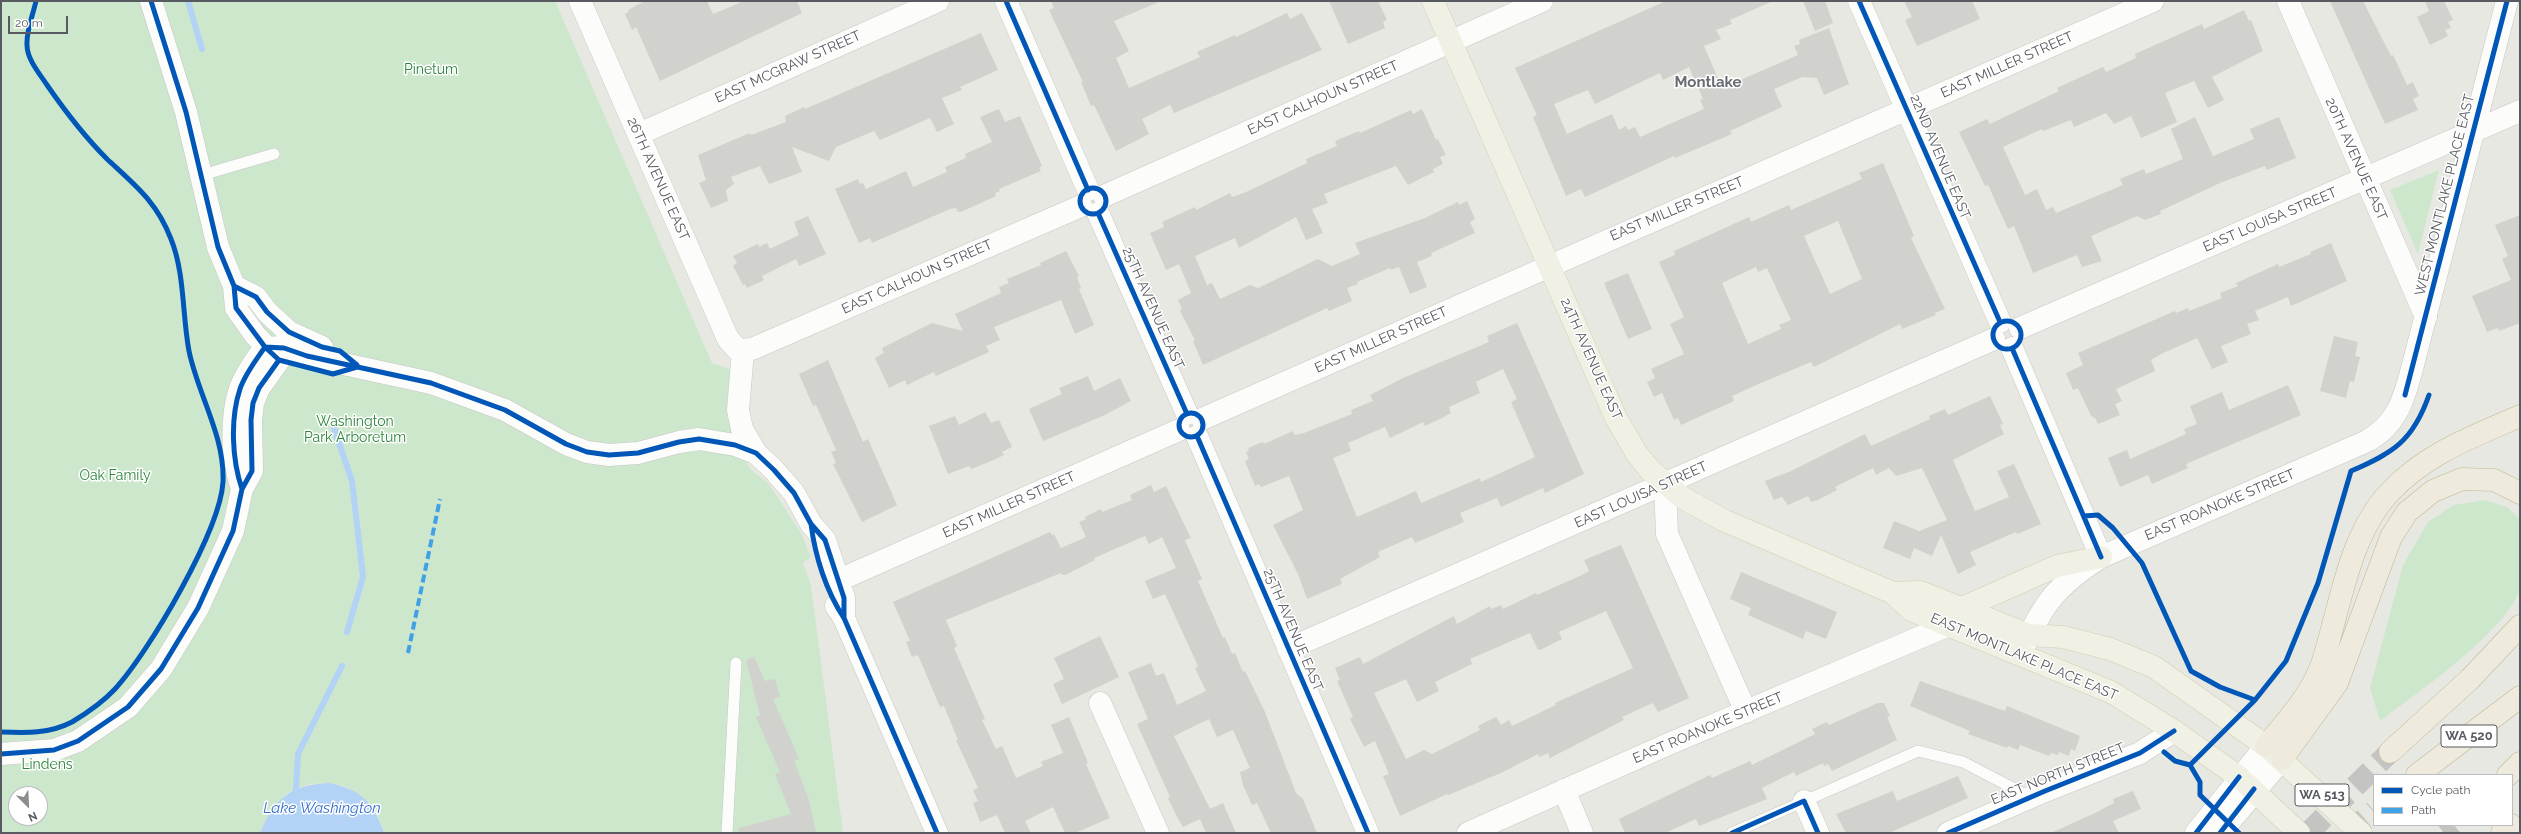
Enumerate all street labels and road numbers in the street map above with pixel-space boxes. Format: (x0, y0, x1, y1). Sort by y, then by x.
street label: EAST MCGRAW STREET (712, 27, 864, 107)
street label: EAST MILLER STREET (1938, 28, 2076, 102)
street label: EAST CALHOUN STREET (1245, 57, 1401, 139)
street label: 22ND AVENUE EAST (1906, 92, 1974, 222)
street label: WEST MONTLAKE PLACE EAST (2412, 92, 2478, 298)
street label: 20TH AVENUE EAST (2321, 95, 2391, 223)
street label: 26TH AVENUE EAST (623, 115, 693, 243)
street label: EAST MILLER STREET (1608, 173, 1746, 245)
street label: EAST LOUISA STREET (2201, 184, 2339, 256)
street label: EAST CALHOUN STREET (839, 236, 995, 318)
street label: 25TH AVENUE EAST (1118, 244, 1188, 372)
street label: 24TH AVENUE EAST (1557, 295, 1625, 423)
street label: EAST MILLER STREET (1312, 303, 1450, 377)
street label: EAST LOUISA STREET (1572, 458, 1710, 532)
street label: EAST ROANOKE STREET (2142, 466, 2298, 544)
street label: EAST MILLER STREET (940, 468, 1078, 542)
street label: 25TH AVENUE EAST (1259, 566, 1327, 694)
street label: EAST MONTLAKE PLACE EAST (1928, 610, 2120, 704)
street label: EAST ROANOKE STREET (1630, 689, 1786, 767)
road number: WA 520 (2441, 725, 2497, 747)
street label: EAST NORTH STREET (1989, 739, 2127, 809)
road number: WA 513 (2295, 784, 2349, 806)

